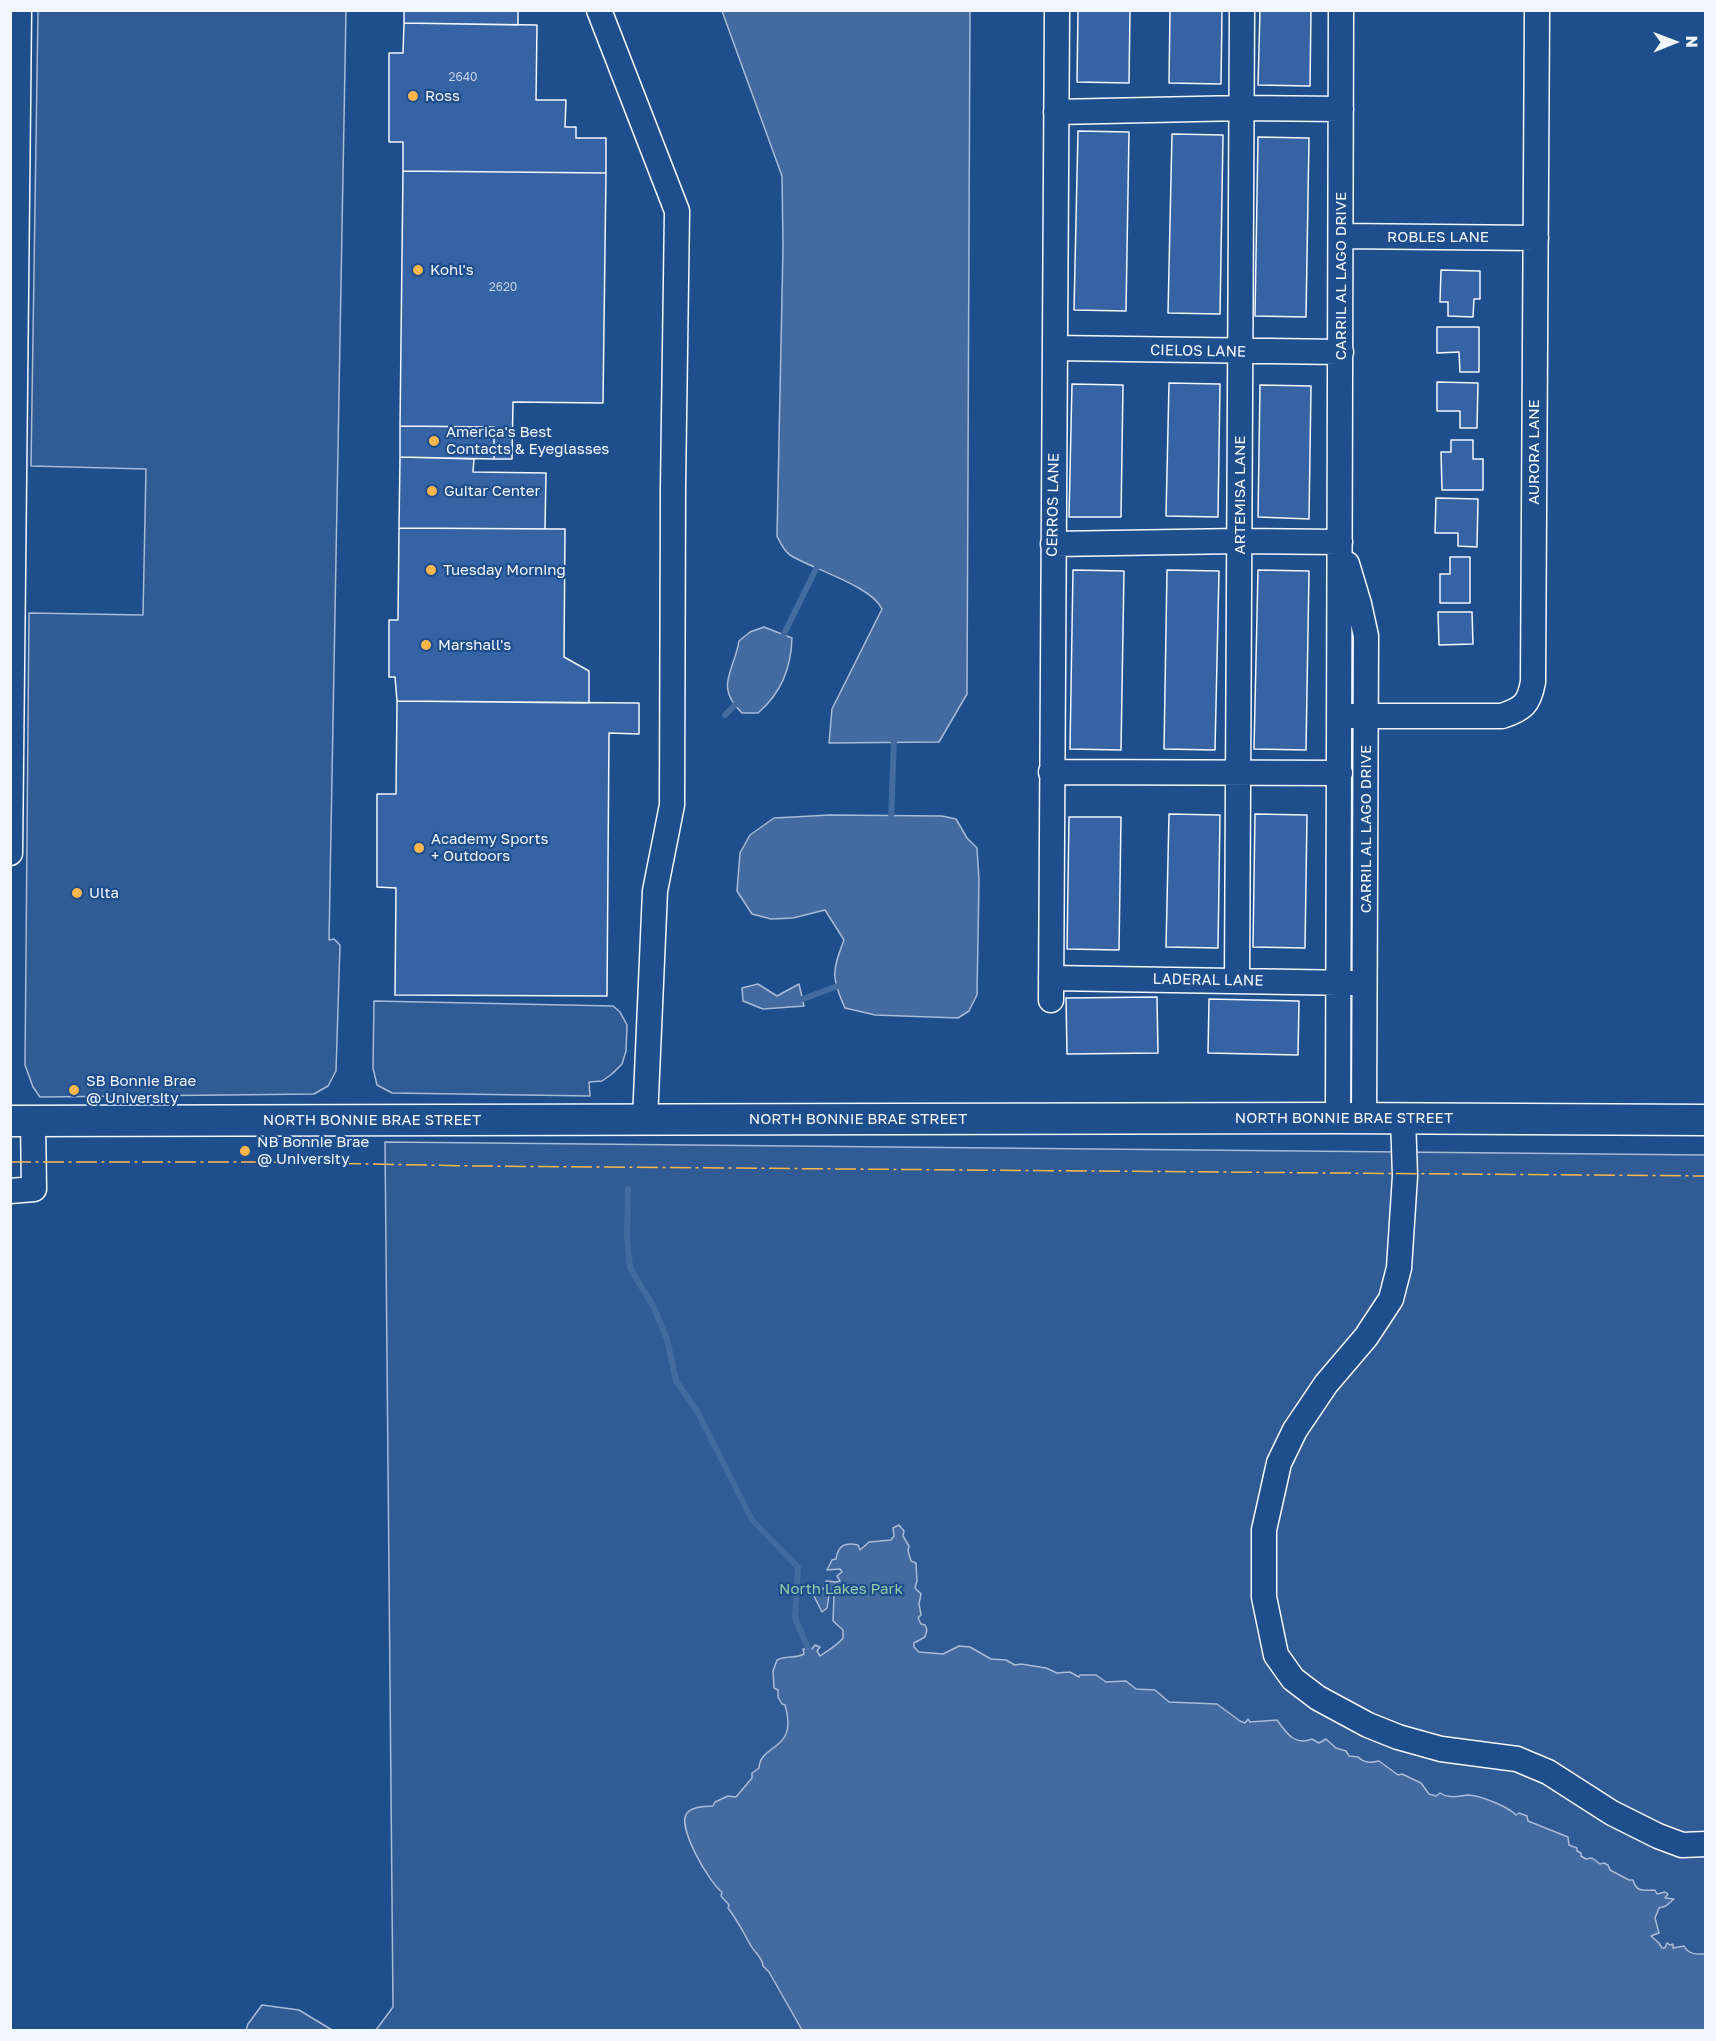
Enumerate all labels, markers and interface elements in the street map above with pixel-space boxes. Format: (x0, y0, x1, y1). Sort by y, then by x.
north arrow (1644, 12, 1704, 72)
text: N (1682, 35, 1702, 48)
house number: 2640 (449, 70, 477, 84)
place label: Ross (425, 87, 460, 105)
marker: Ross (406, 89, 420, 103)
street label: CARRIL AL LAGO DRIVE (1332, 192, 1350, 360)
street label: ROBLES LANE (1387, 228, 1489, 246)
place label: Kohl's (430, 261, 474, 279)
marker: Kohl's (411, 263, 425, 277)
house number: 2620 (489, 280, 517, 294)
street label: CIELOS LANE (1150, 341, 1246, 361)
street label: AURORA LANE (1525, 399, 1543, 505)
place label: America's Best Contacts & Eyeglasses (446, 423, 609, 458)
marker: America's Best Contacts & Eyeglasses (427, 434, 441, 448)
street label: ARTEMISA LANE (1231, 435, 1249, 555)
street label: CERROS LANE (1043, 453, 1063, 557)
place label: Guitar Center (444, 482, 540, 500)
marker: Guitar Center (425, 484, 439, 498)
place label: Tuesday Morning (443, 561, 566, 579)
marker: Tuesday Morning (424, 563, 438, 577)
place label: Marshall's (438, 636, 511, 654)
marker: Marshall's (419, 638, 433, 652)
street label: CARRIL AL LAGO DRIVE (1357, 745, 1375, 913)
place label: Academy Sports + Outdoors (431, 830, 549, 865)
marker: Academy Sports + Outdoors (412, 841, 426, 855)
place label: Ulta (89, 884, 119, 902)
marker: Ulta (70, 886, 84, 900)
street label: LADERAL LANE (1152, 970, 1264, 990)
place label: SB Bonnie Brae @ University (86, 1072, 196, 1107)
marker: SB Bonnie Brae @ University (67, 1083, 81, 1097)
street label: NORTH BONNIE BRAE STREET (1235, 1109, 1453, 1127)
street label: NORTH BONNIE BRAE STREET (749, 1110, 967, 1128)
street label: NORTH BONNIE BRAE STREET (263, 1111, 481, 1129)
place label: NB Bonnie Brae @ University (257, 1133, 369, 1168)
marker: NB Bonnie Brae @ University (238, 1144, 252, 1158)
park label: North Lakes Park (779, 1580, 903, 1598)

